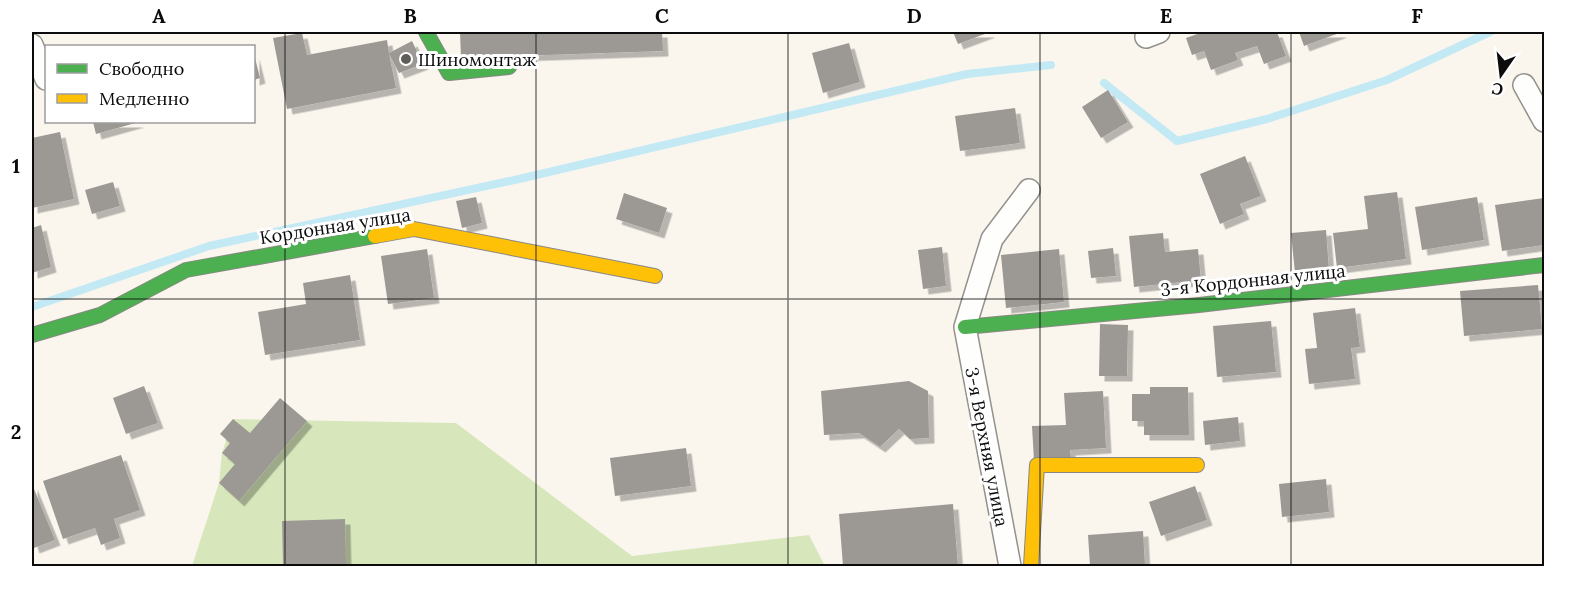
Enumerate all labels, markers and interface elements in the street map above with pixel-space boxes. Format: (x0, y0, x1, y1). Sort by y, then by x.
text: A (152, 3, 166, 28)
text: B (403, 3, 417, 28)
text: C (655, 3, 669, 28)
text: D (906, 3, 922, 28)
text: E (1160, 3, 1172, 28)
text: F (1411, 3, 1423, 28)
legend (45, 45, 255, 123)
north arrow (1471, 45, 1531, 105)
place label: Шиномонтаж (418, 48, 536, 71)
marker: Шиномонтаж (399, 52, 413, 66)
text: Свободно (99, 57, 184, 80)
text: С (1490, 79, 1505, 101)
text: Медленно (99, 87, 189, 110)
text: 1 (12, 153, 20, 178)
street label: Кордонная улица (258, 203, 412, 249)
street label: 3-я Кордонная улица (1159, 259, 1347, 301)
street label: 3-я Верхняя улица (960, 365, 1014, 529)
text: 2 (11, 419, 21, 444)

